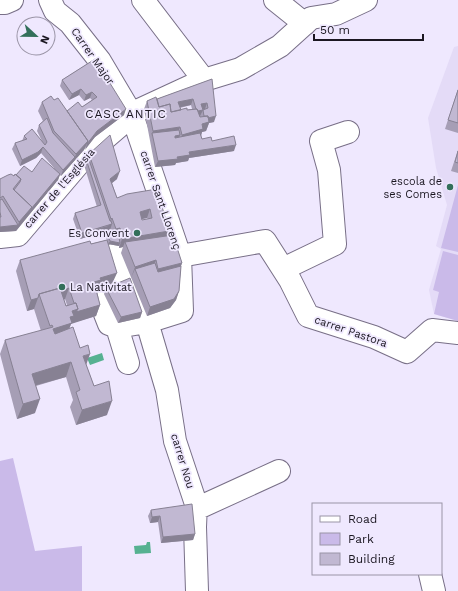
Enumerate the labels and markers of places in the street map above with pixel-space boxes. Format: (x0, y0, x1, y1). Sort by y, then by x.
place label: escola de ses Comes (384, 175, 442, 201)
marker: escola de ses Comes (445, 182, 455, 192)
place label: Es Convent (68, 227, 129, 240)
marker: Es Convent (132, 228, 142, 238)
place label: La Nativitat (70, 281, 132, 294)
marker: La Nativitat (57, 282, 67, 292)

